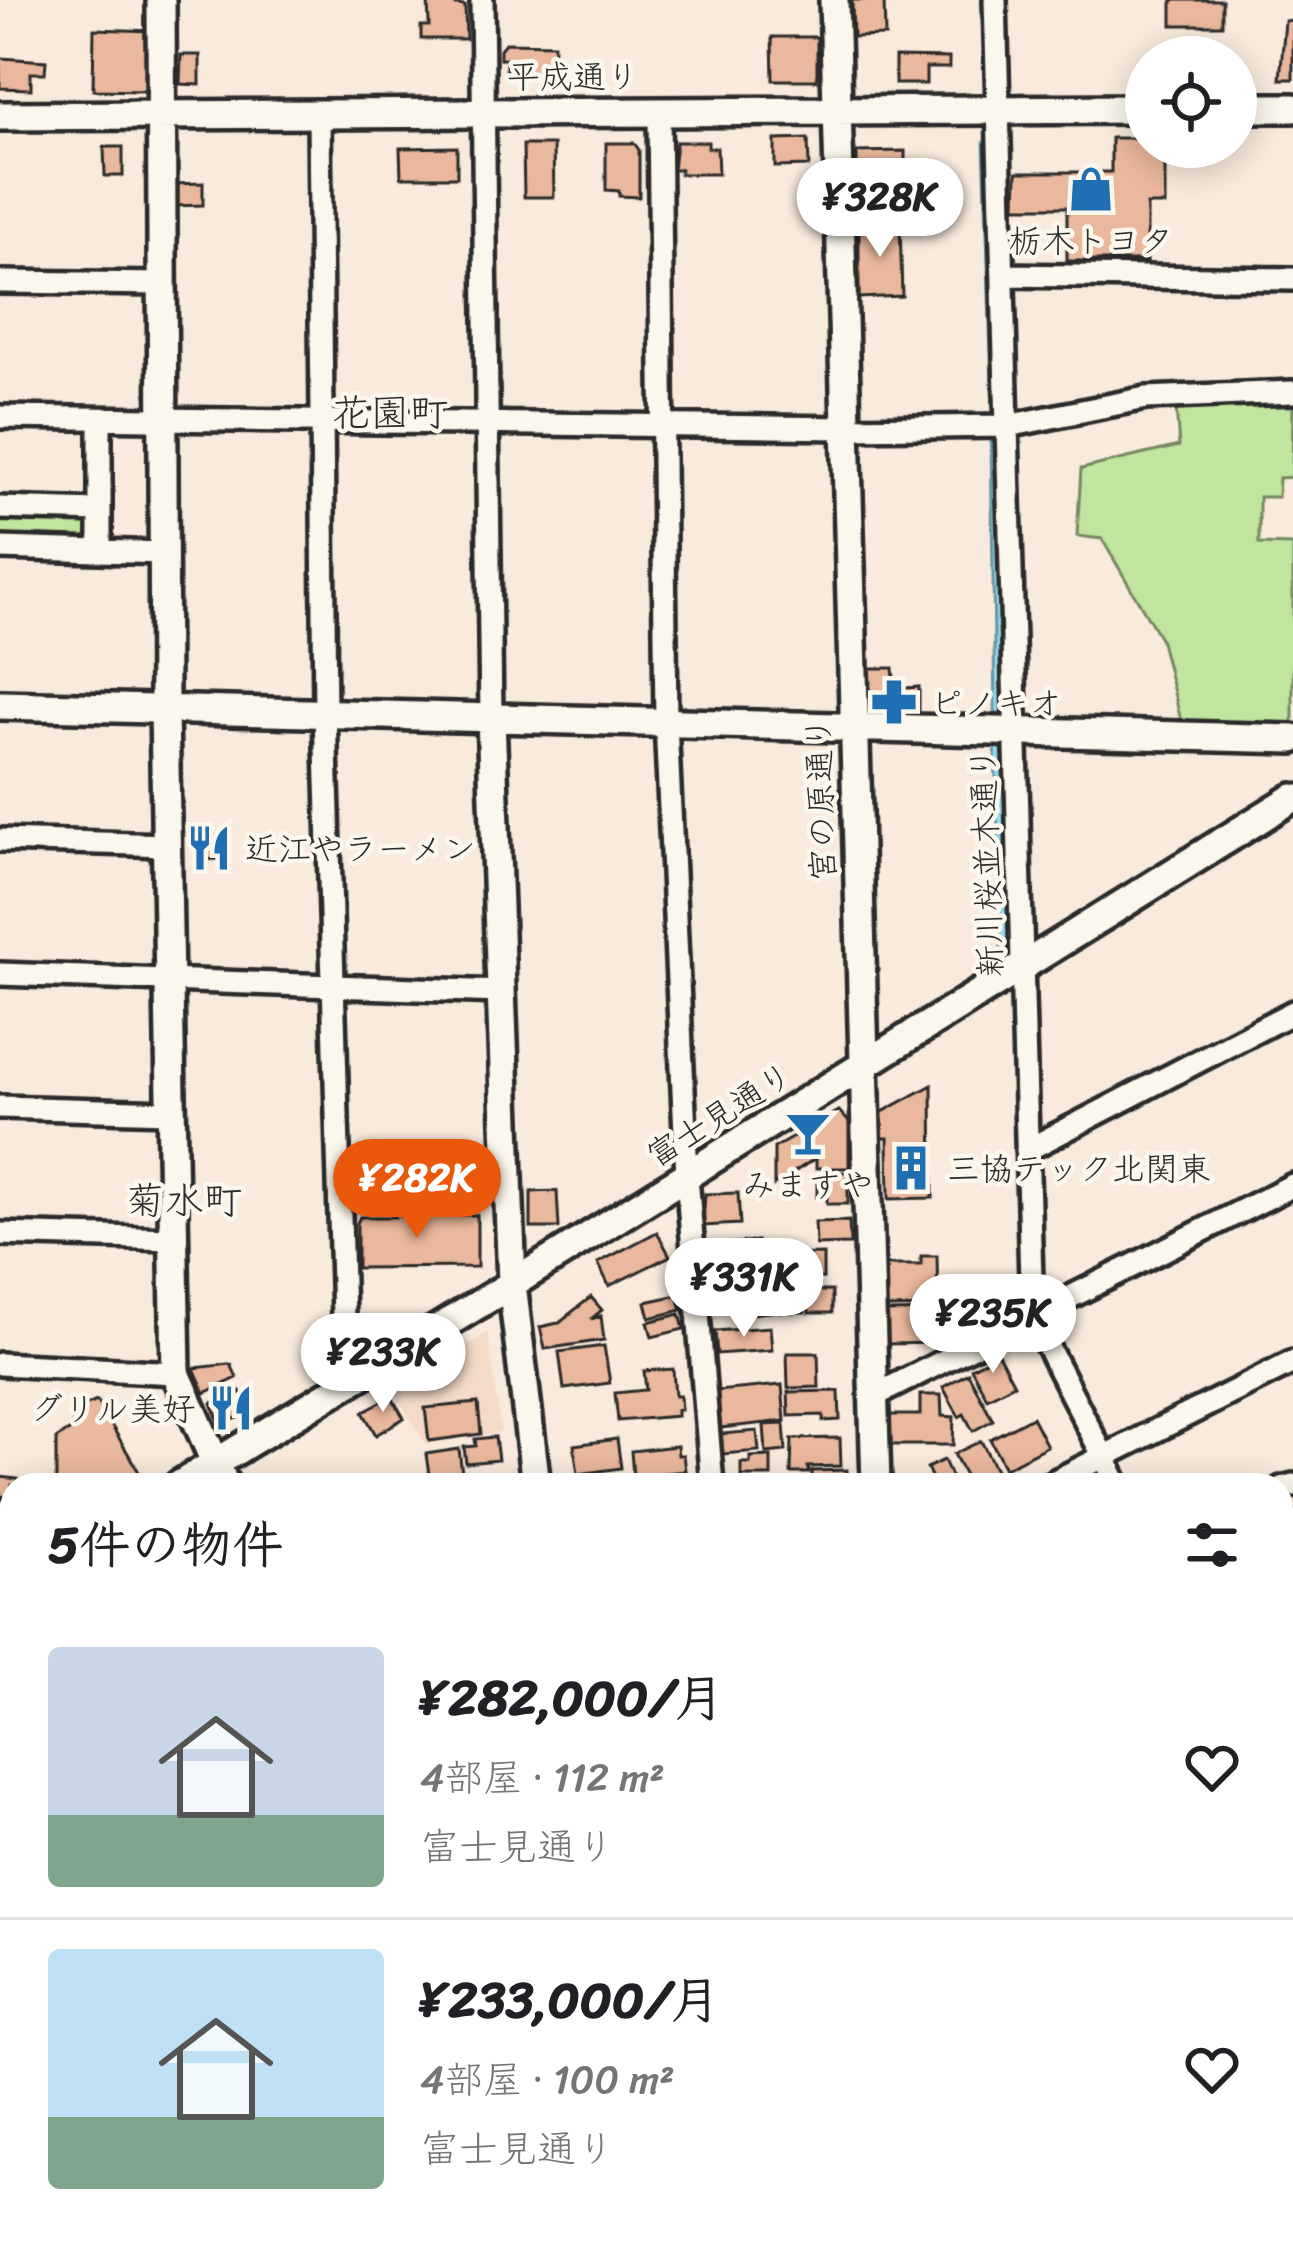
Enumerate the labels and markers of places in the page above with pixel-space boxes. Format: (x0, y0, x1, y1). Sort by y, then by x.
pin: ¥328K (796, 158, 964, 260)
shop icon: 栃木トヨタ (1066, 164, 1116, 214)
place label: 栃木トヨタ (1009, 212, 1174, 270)
place label: ピノキオ (930, 674, 1062, 732)
pharmacy icon: ピノキオ (869, 677, 919, 727)
place label: 近江やラーメン (245, 820, 476, 878)
restaurant icon: 近江やラーメン (184, 823, 234, 873)
bar icon: みますや (783, 1108, 833, 1158)
pin: ¥282K (333, 1139, 501, 1241)
place label: 三協テック北関東 (947, 1140, 1211, 1198)
building icon: 三協テック北関東 (886, 1143, 936, 1193)
place label: みますや (742, 1156, 874, 1214)
pin: ¥331K (660, 1238, 828, 1340)
pin: ¥235K (909, 1274, 1077, 1376)
pin: ¥233K (299, 1313, 467, 1415)
place label: グリル美好 (30, 1380, 195, 1438)
restaurant icon: グリル美好 (206, 1383, 256, 1433)

